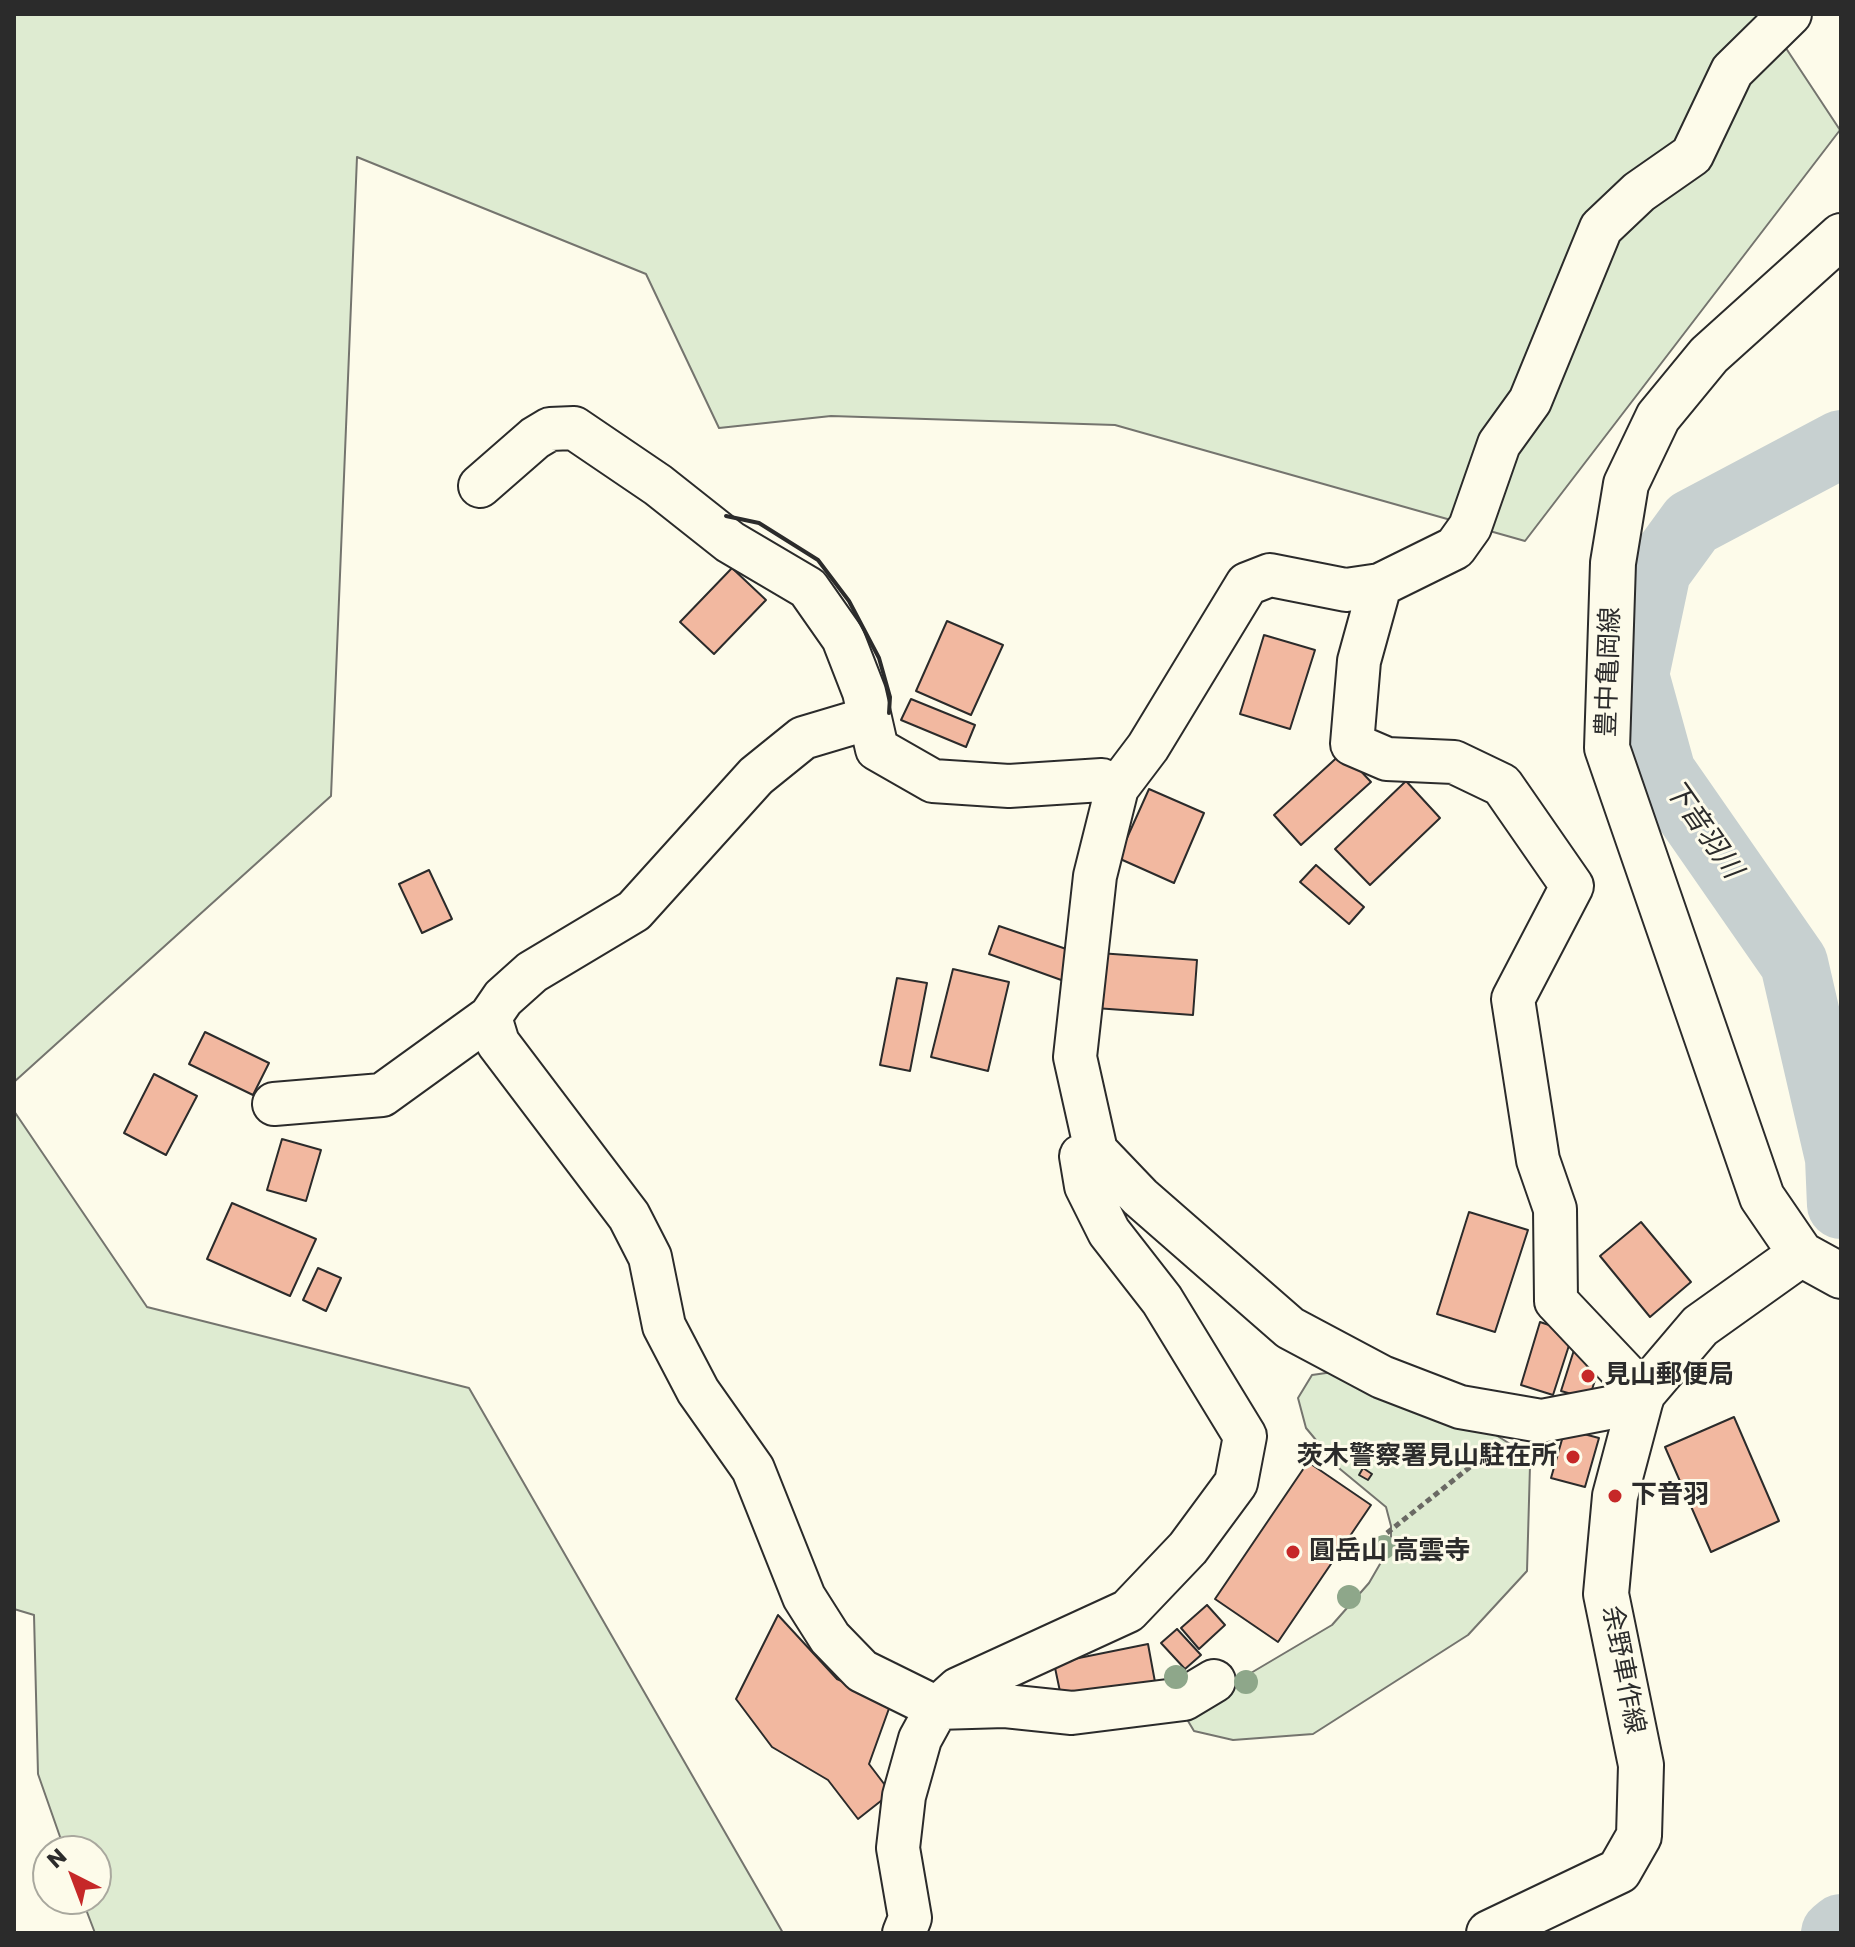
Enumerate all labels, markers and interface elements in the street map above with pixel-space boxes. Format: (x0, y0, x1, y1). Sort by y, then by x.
street label: 豊中亀岡線 (1592, 606, 1628, 738)
water label: 下音羽川 (1656, 774, 1748, 886)
place label: 見山郵便局 (1604, 1360, 1734, 1392)
marker: 見山郵便局 (1579, 1367, 1597, 1385)
place label: 茨木警察署見山駐在所 (1297, 1441, 1557, 1473)
marker: 茨木警察署見山駐在所 (1564, 1448, 1582, 1466)
place label: 下音羽 (1631, 1480, 1709, 1512)
marker: 下音羽 (1606, 1487, 1624, 1505)
place label: 圓岳山 高雲寺 (1309, 1536, 1471, 1568)
marker: 圓岳山 高雲寺 (1284, 1543, 1302, 1561)
street label: 余野車作線 (1594, 1603, 1650, 1737)
north arrow (32, 1835, 112, 1915)
text: N (40, 1841, 73, 1875)

